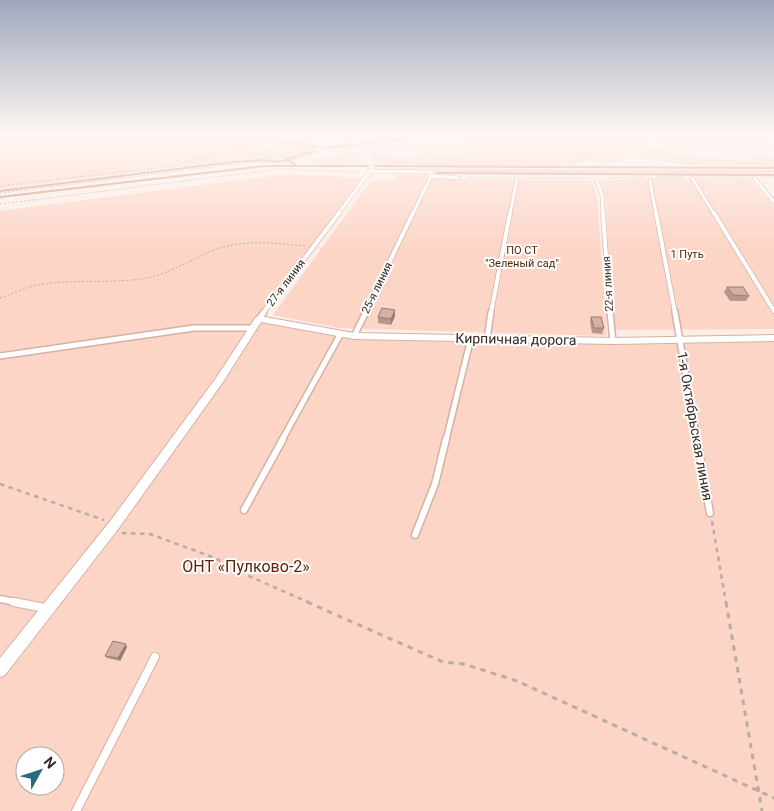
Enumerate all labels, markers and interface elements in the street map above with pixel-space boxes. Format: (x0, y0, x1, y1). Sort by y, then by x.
park label: ПО СТ "Зеленый сад" (485, 244, 559, 270)
park label: 1 Путь (670, 248, 704, 261)
street label: 22-я линия (600, 256, 616, 312)
street label: 27-я линия (264, 257, 308, 309)
street label: 25-я линия (359, 260, 395, 316)
street label: Кирпичная дорога (455, 330, 577, 348)
street label: 1-я Октябрьская линия (674, 350, 716, 502)
park label: ОНТ «Пулково-2» (182, 557, 310, 576)
north arrow (15, 746, 65, 796)
text: N (41, 754, 59, 772)

